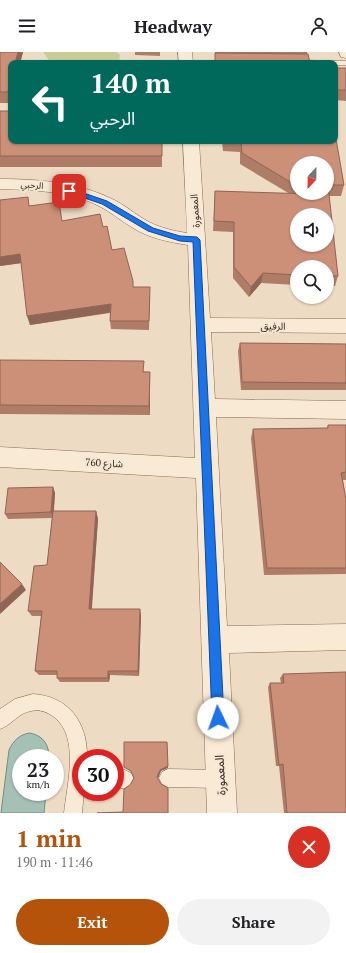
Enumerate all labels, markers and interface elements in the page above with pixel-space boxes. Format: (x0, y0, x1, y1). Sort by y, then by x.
text: Headway (134, 14, 212, 38)
icon: menu (16, 15, 38, 37)
icon: person (308, 15, 330, 37)
text: 140 m (90, 64, 171, 101)
icon: left (24, 76, 76, 128)
text: الرحبي (90, 106, 135, 130)
north arrow (290, 156, 334, 200)
map controls (290, 156, 334, 304)
pin (52, 174, 86, 208)
street label: الرحبي (20, 178, 44, 193)
icon: arrive (58, 180, 80, 202)
street label: المعمورة (187, 194, 203, 228)
button: sound (290, 208, 334, 252)
button: search (290, 260, 334, 304)
street label: الرفيق (260, 319, 286, 333)
street label: شارع 760 (85, 456, 123, 471)
position arrow (197, 697, 239, 739)
speed limit sign: 30 (72, 749, 124, 801)
street label: المعمورة (211, 754, 229, 796)
text: 23 (27, 756, 49, 783)
text: km/h (26, 778, 50, 791)
text: 1 min (16, 822, 82, 854)
button: close (288, 826, 330, 868)
text: 190 m · 11:46 (16, 853, 93, 871)
button: Exit (16, 899, 169, 945)
button: Share (177, 899, 330, 945)

